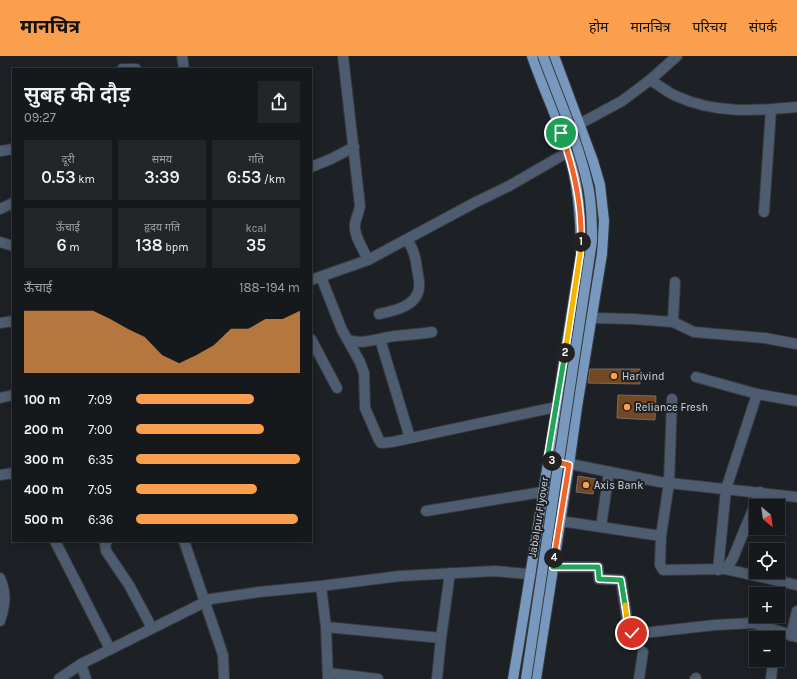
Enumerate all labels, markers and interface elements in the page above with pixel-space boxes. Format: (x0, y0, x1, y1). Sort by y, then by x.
text: मानचित्र (20, 16, 80, 38)
text: होम (589, 19, 608, 36)
text: मानचित्र (630, 19, 671, 36)
text: परिचय (693, 19, 727, 36)
text: संपर्क (749, 19, 777, 36)
button: share (258, 81, 300, 123)
text: सुबह की दौड़ (24, 82, 131, 108)
text: 09:27 (24, 110, 56, 125)
pin (544, 116, 578, 150)
icon: arrive (550, 122, 572, 144)
text: दूरी (61, 153, 75, 166)
text: समय (152, 153, 172, 166)
text: गति (248, 153, 264, 166)
text: 0.53 (41, 167, 76, 187)
text: 3:39 (144, 167, 180, 187)
text: 6:53 (227, 167, 261, 187)
text: km (76, 173, 95, 186)
text: /km (261, 173, 285, 186)
text: ऊँचाई (56, 221, 80, 234)
text: हृदय गति (144, 221, 180, 234)
text: kcal (245, 222, 267, 235)
pin: 1 (571, 232, 591, 252)
text: 6 (56, 235, 67, 255)
text: 138 (135, 235, 163, 255)
text: 35 (246, 235, 266, 255)
text: 1 (579, 235, 583, 248)
text: m (67, 241, 80, 254)
text: bpm (163, 241, 189, 254)
text: ऊँचाई (24, 280, 52, 295)
text: 188–194 m (239, 280, 300, 295)
pin: 2 (555, 343, 575, 363)
text: 2 (562, 346, 568, 359)
place label: Harivind (622, 370, 665, 383)
marker: Harivind (609, 371, 619, 381)
text: 100 m (24, 392, 61, 407)
text: 7:09 (88, 392, 112, 407)
place label: Reliance Fresh (635, 401, 708, 414)
marker: Reliance Fresh (622, 402, 632, 412)
text: 200 m (24, 422, 64, 437)
text: 7:00 (88, 422, 113, 437)
pin: 3 (542, 451, 562, 471)
text: 300 m (24, 452, 64, 467)
text: 6:35 (88, 452, 113, 467)
text: 3 (549, 454, 555, 467)
street label: Jabalpur Flyover (526, 476, 551, 558)
place label: Axis Bank (594, 479, 643, 492)
marker: Axis Bank (581, 480, 591, 490)
text: 400 m (24, 482, 64, 497)
text: 7:05 (88, 482, 112, 497)
north arrow (749, 499, 785, 535)
map controls (749, 499, 785, 667)
text: 500 m (24, 512, 64, 527)
text: 6:36 (88, 512, 114, 527)
button: locate (749, 543, 785, 579)
pin: 4 (544, 548, 564, 568)
text: 4 (551, 551, 557, 564)
button: + (749, 587, 785, 623)
pin (615, 616, 649, 650)
icon: check (621, 622, 643, 644)
button: − (749, 631, 785, 667)

